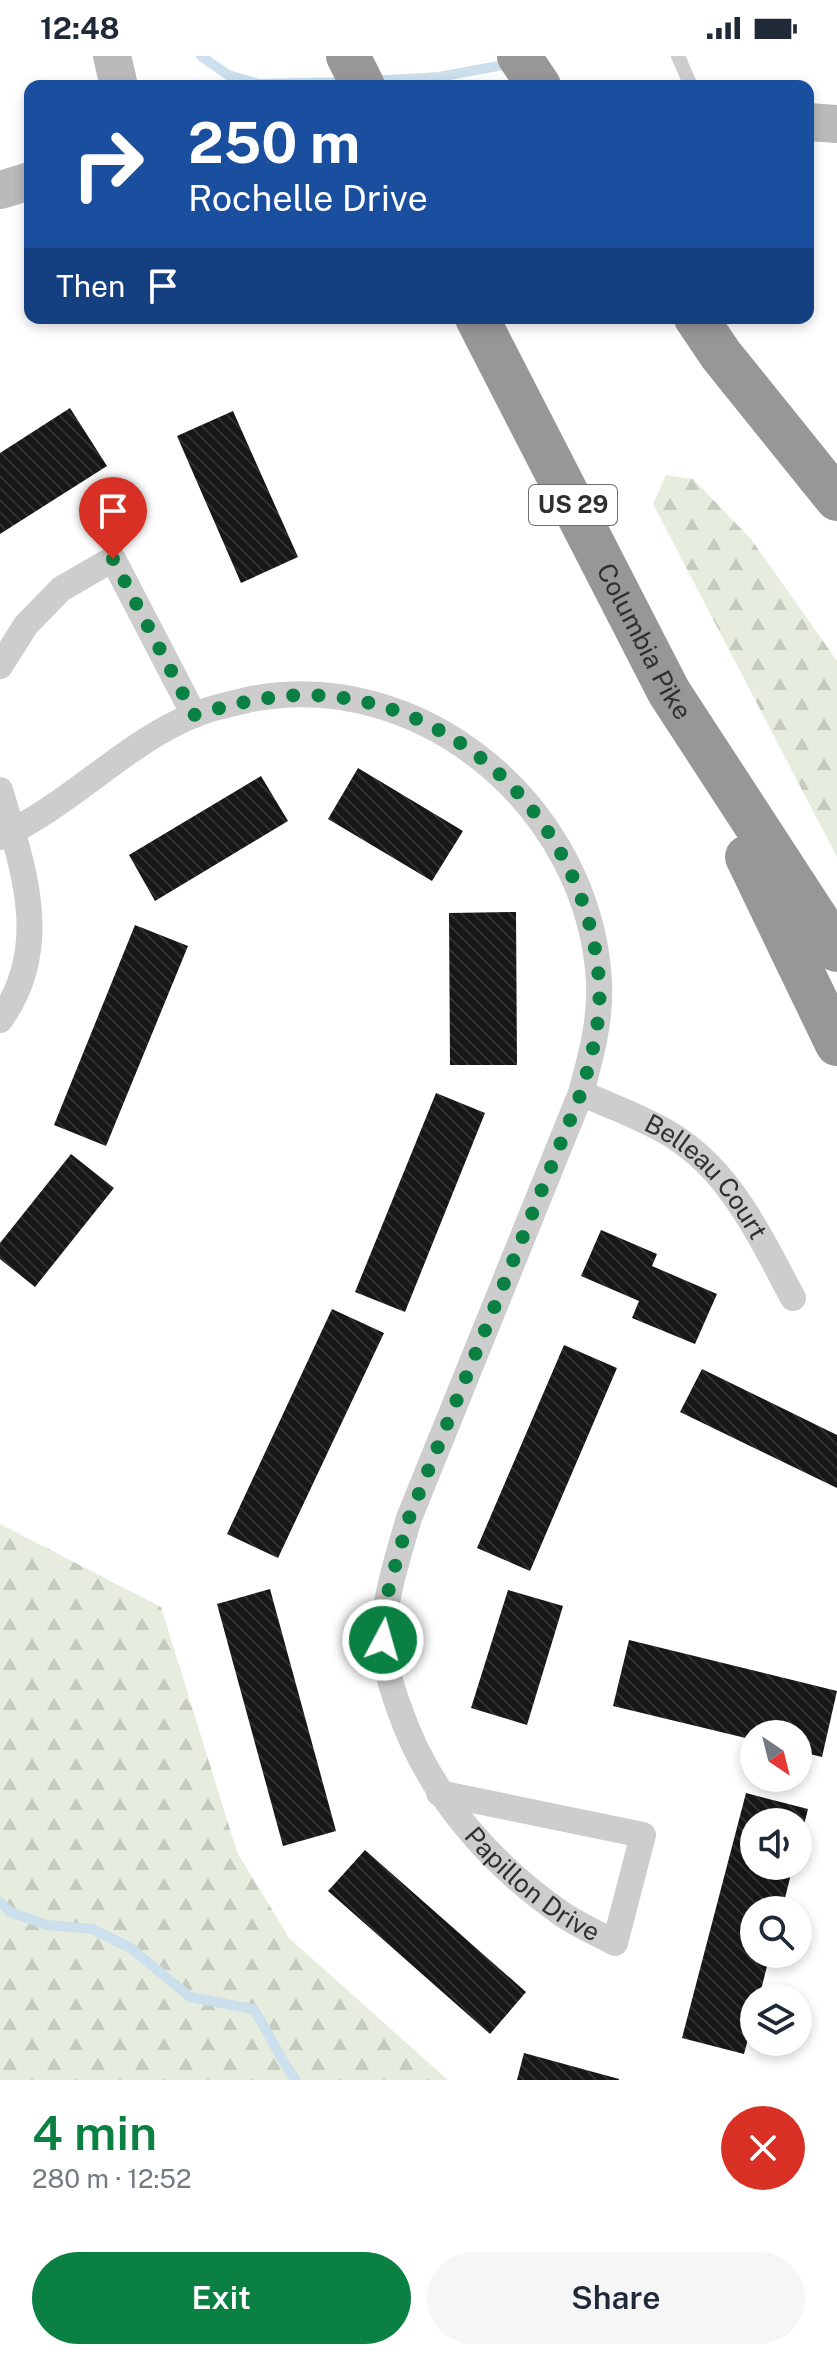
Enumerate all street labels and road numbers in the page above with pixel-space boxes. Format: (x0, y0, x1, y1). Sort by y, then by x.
road number: US 29 (529, 485, 617, 525)
street label: Columbia Pike (591, 558, 699, 725)
street label: Belleau Court (640, 1107, 774, 1244)
street label: Papillon Drive (458, 1820, 605, 1947)

